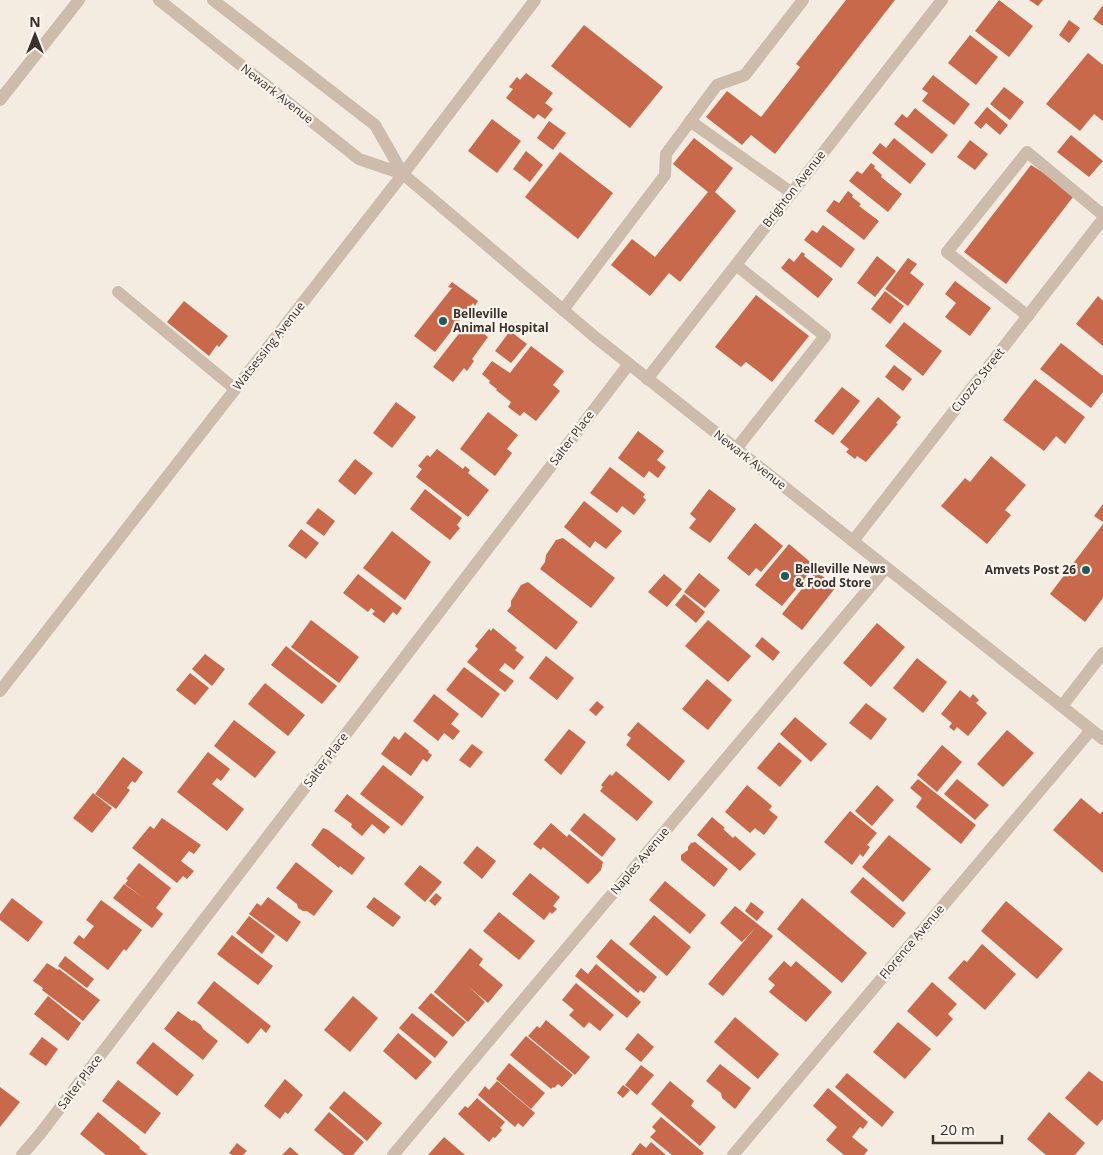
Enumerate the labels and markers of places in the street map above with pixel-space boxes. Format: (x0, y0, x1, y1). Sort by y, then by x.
place label: Belleville Animal Hospital (453, 305, 549, 336)
marker: Belleville Animal Hospital (437, 315, 449, 327)
place label: Belleville News & Food Store (795, 560, 886, 591)
place label: Amvets Post 26 (985, 561, 1076, 578)
marker: Amvets Post 26 (1080, 564, 1092, 576)
marker: Belleville News & Food Store (779, 570, 791, 582)

